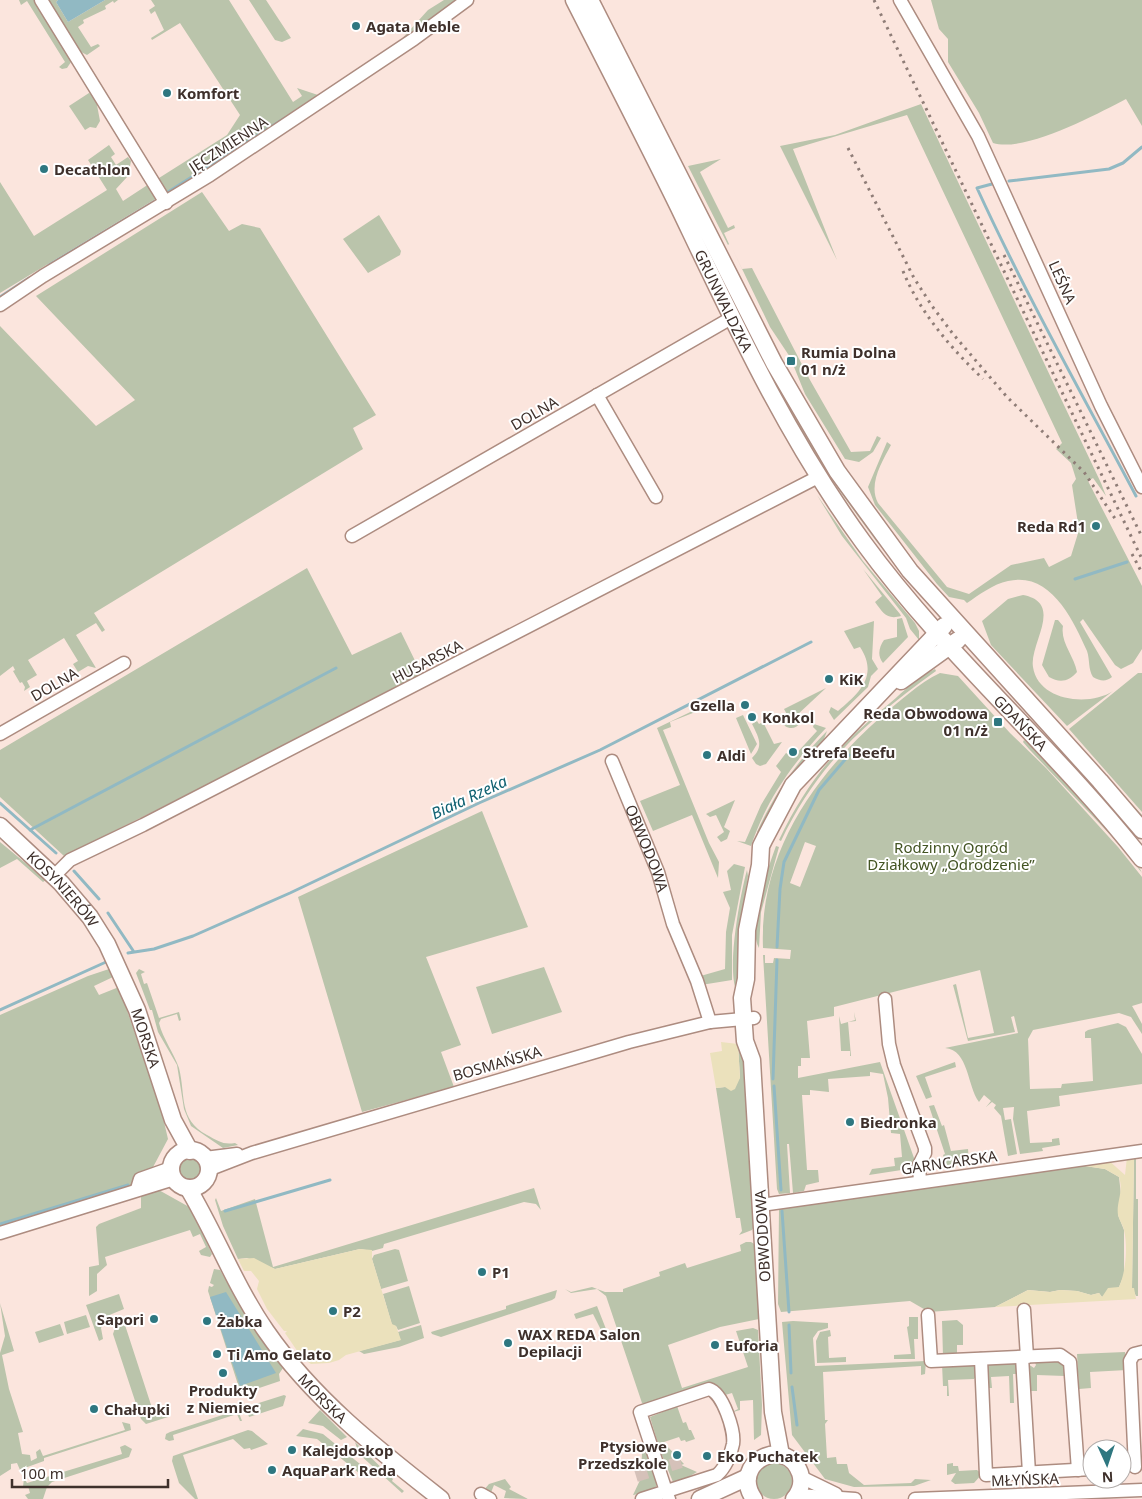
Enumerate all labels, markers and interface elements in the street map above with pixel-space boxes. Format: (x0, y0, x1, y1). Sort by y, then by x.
place label: Agata Meble (366, 16, 460, 36)
marker: Agata Meble (350, 20, 362, 32)
place label: Komfort (177, 83, 240, 103)
marker: Komfort (161, 87, 173, 99)
street label: JĘCZMIENNA (183, 111, 271, 178)
place label: Decathlon (54, 159, 131, 179)
marker: Decathlon (38, 163, 50, 175)
street label: GRUNWALDZKA (690, 246, 758, 356)
street label: LEŚNA (1045, 257, 1082, 307)
place label: Rumia Dolna 01 n/ż (801, 342, 896, 379)
marker: Rumia Dolna 01 n/ż (785, 355, 797, 367)
street label: DOLNA (507, 391, 562, 435)
place label: Reda Rd1 (1017, 516, 1086, 536)
marker: Reda Rd1 (1090, 520, 1102, 532)
street label: HUSARSKA (388, 635, 466, 687)
street label: DOLNA (27, 662, 82, 706)
place label: KiK (839, 669, 863, 689)
marker: KiK (823, 673, 835, 685)
street label: GDAŃSKA (990, 690, 1052, 755)
place label: Gzella (690, 695, 735, 715)
marker: Gzella (739, 699, 751, 711)
place label: Reda Obwodowa 01 n/ż (863, 703, 988, 740)
place label: Konkol (762, 707, 814, 727)
marker: Konkol (746, 711, 758, 723)
marker: Reda Obwodowa 01 n/ż (992, 716, 1004, 728)
place label: Strefa Beefu (803, 742, 895, 762)
place label: Aldi (717, 745, 746, 765)
marker: Strefa Beefu (787, 746, 799, 758)
marker: Aldi (701, 749, 713, 761)
water label: Biała Rzeka (427, 770, 511, 824)
street label: OBWODOWA (621, 801, 673, 894)
park label: Rodzinny Ogród Działkowy „Odrodzenie” (867, 837, 1035, 874)
street label: KOSYNIERÓW (23, 846, 104, 930)
street label: MORSKA (127, 1005, 165, 1071)
street label: BOSMAŃSKA (450, 1041, 544, 1085)
place label: Biedronka (860, 1112, 937, 1132)
marker: Biedronka (844, 1116, 856, 1128)
street label: GARNCARSKA (900, 1145, 999, 1179)
street label: OBWODOWA (750, 1189, 774, 1283)
place label: P1 (492, 1262, 510, 1282)
marker: P1 (476, 1266, 488, 1278)
place label: P2 (343, 1301, 361, 1321)
marker: P2 (327, 1305, 339, 1317)
place label: Sapori (97, 1309, 144, 1329)
place label: Żabka (217, 1311, 262, 1331)
marker: Sapori (148, 1313, 160, 1325)
marker: Żabka (201, 1315, 213, 1327)
place label: WAX REDA Salon Depilacji (518, 1324, 640, 1361)
place label: Euforia (725, 1335, 779, 1355)
marker: WAX REDA Salon Depilacji (502, 1337, 514, 1349)
marker: Euforia (709, 1339, 721, 1351)
place label: Ti Amo Gelato (227, 1344, 331, 1364)
marker: Ti Amo Gelato (211, 1348, 223, 1360)
marker: Produkty z Niemiec (217, 1367, 229, 1379)
street label: MORSKA (294, 1369, 352, 1427)
place label: Produkty z Niemiec (187, 1380, 260, 1417)
place label: Chałupki (104, 1399, 170, 1419)
marker: Chałupki (88, 1403, 100, 1415)
place label: Ptysiowe Przedszkole (578, 1436, 667, 1473)
north arrow (1082, 1439, 1132, 1489)
place label: Kalejdoskop (302, 1440, 393, 1460)
marker: Kalejdoskop (286, 1444, 298, 1456)
place label: Eko Puchatek (717, 1446, 819, 1466)
marker: Ptysiowe Przedszkole (671, 1449, 683, 1461)
marker: Eko Puchatek (701, 1450, 713, 1462)
scale bar (12, 1456, 169, 1488)
place label: AquaPark Reda (282, 1460, 396, 1480)
text: 100 m (20, 1463, 64, 1483)
marker: AquaPark Reda (266, 1464, 278, 1476)
street label: MŁYŃSKA (991, 1468, 1060, 1490)
text: N (1102, 1468, 1114, 1487)

